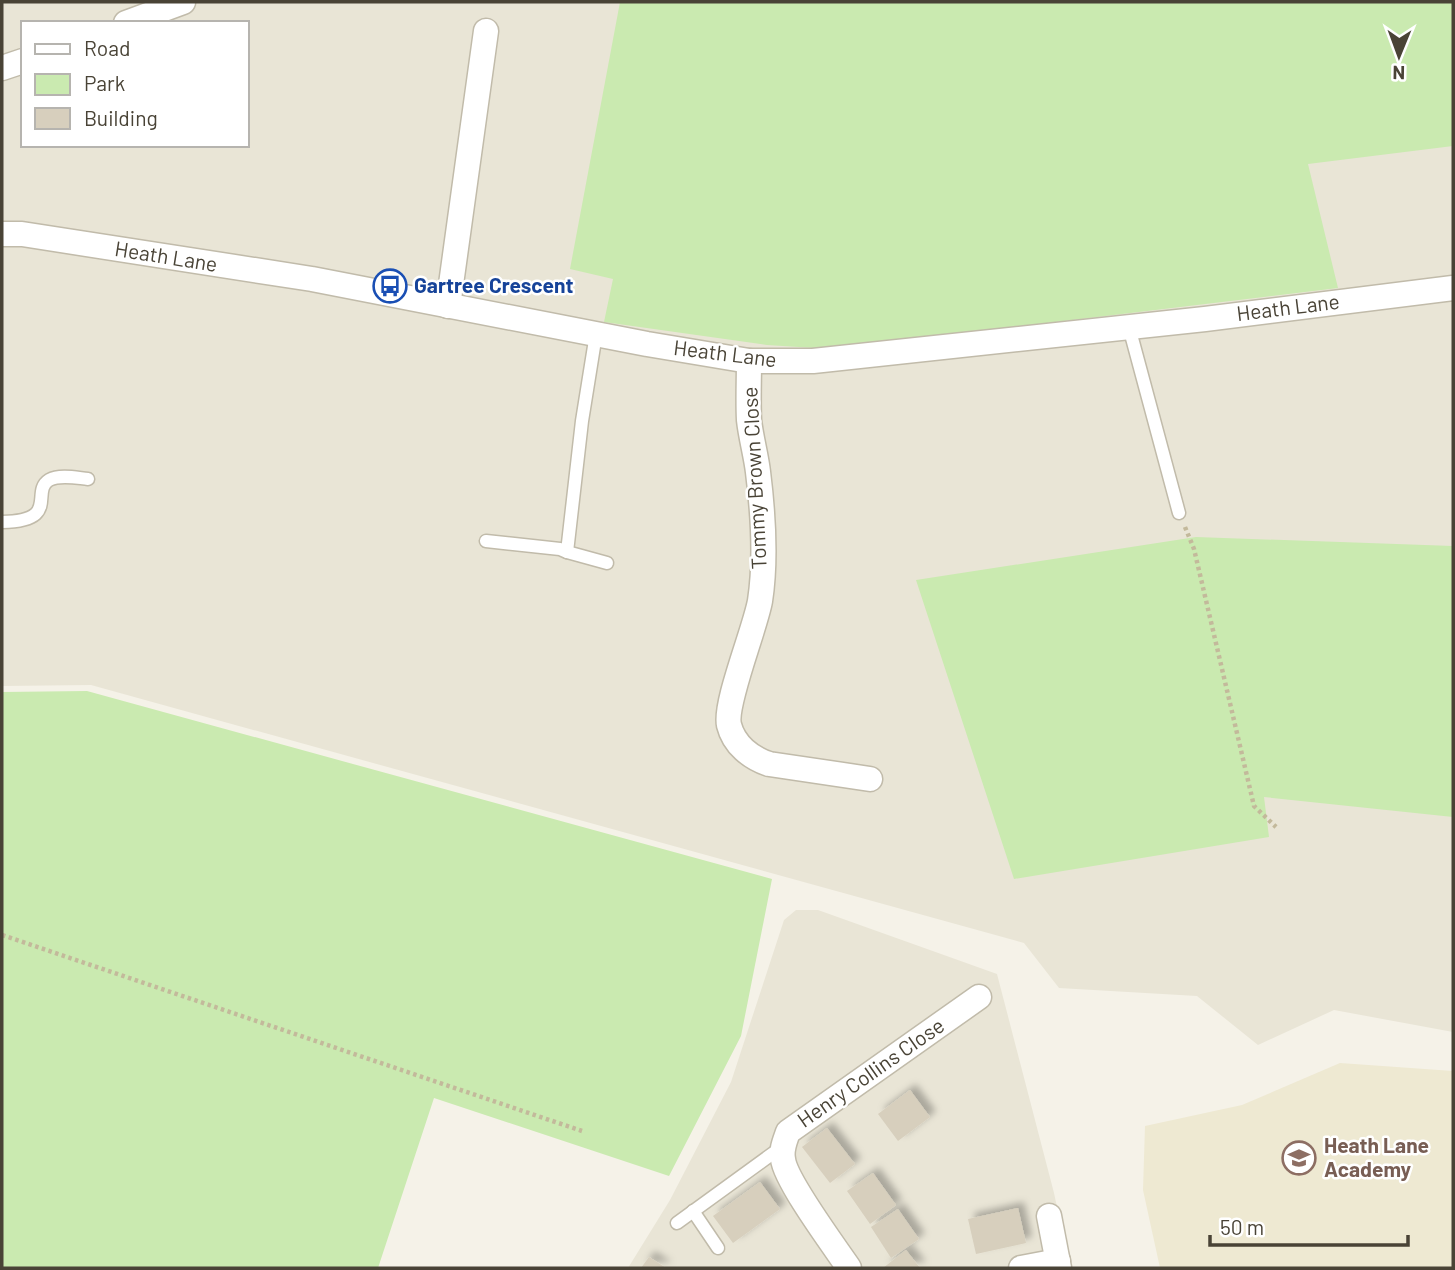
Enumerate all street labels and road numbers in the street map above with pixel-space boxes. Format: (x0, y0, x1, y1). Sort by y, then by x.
street label: Heath Lane (113, 235, 219, 276)
street label: Heath Lane (1235, 288, 1341, 325)
street label: Heath Lane (672, 334, 778, 371)
street label: Tommy Brown Close (736, 386, 771, 570)
street label: Henry Collins Close (792, 1012, 948, 1132)

